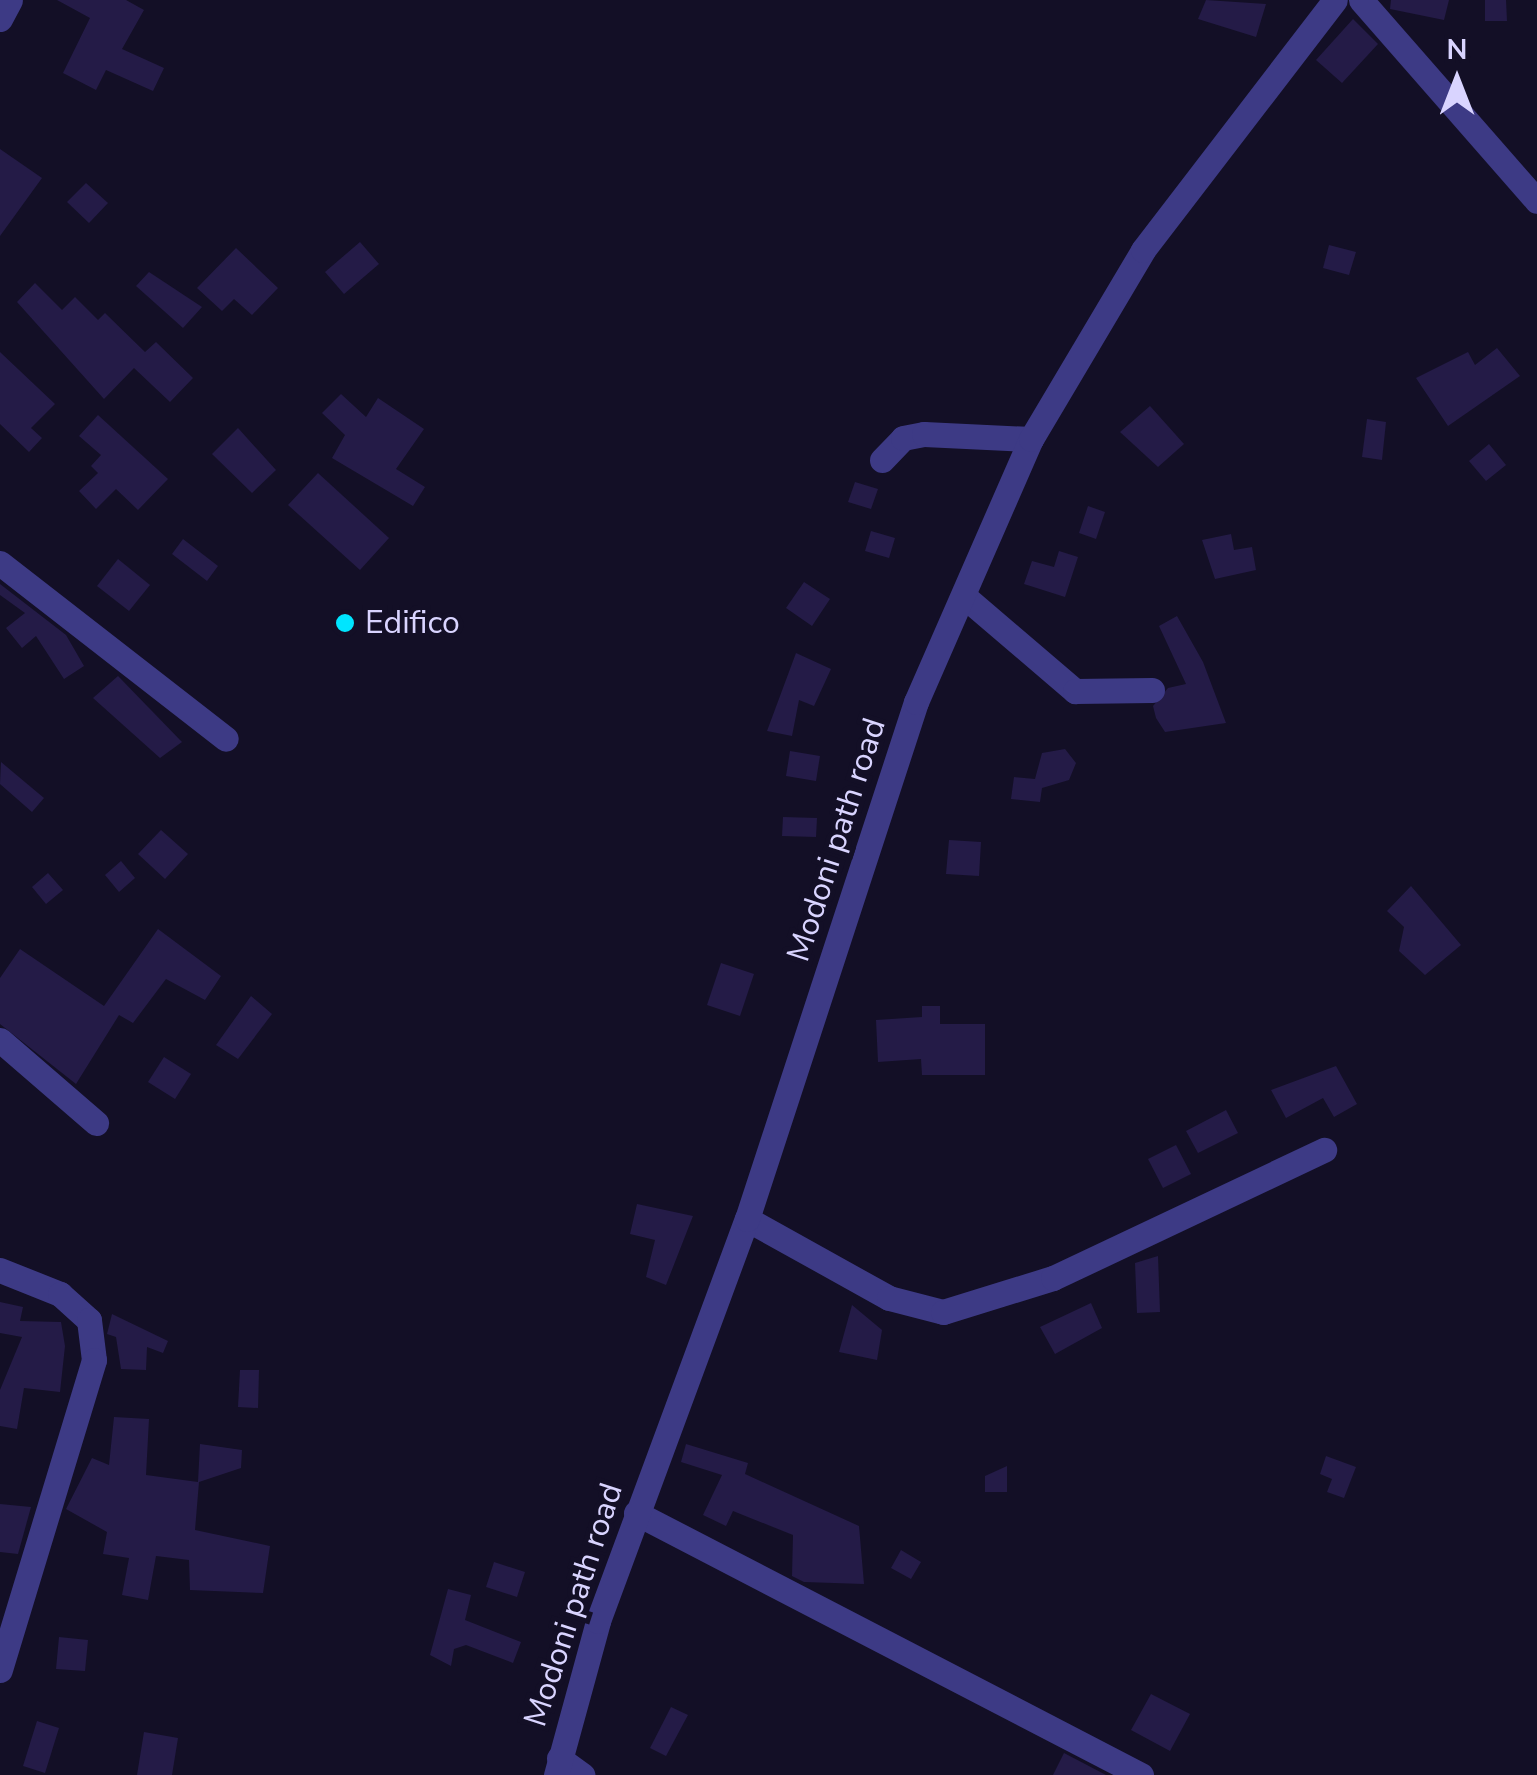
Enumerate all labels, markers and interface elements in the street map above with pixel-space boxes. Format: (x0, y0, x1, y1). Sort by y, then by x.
north arrow (1407, 30, 1507, 130)
text: N (1447, 31, 1467, 69)
place label: Edifico (365, 604, 460, 642)
marker: Edifico (334, 612, 356, 634)
street label: Modoni path road (780, 714, 894, 966)
street label: Modoni path road (517, 1479, 631, 1731)

